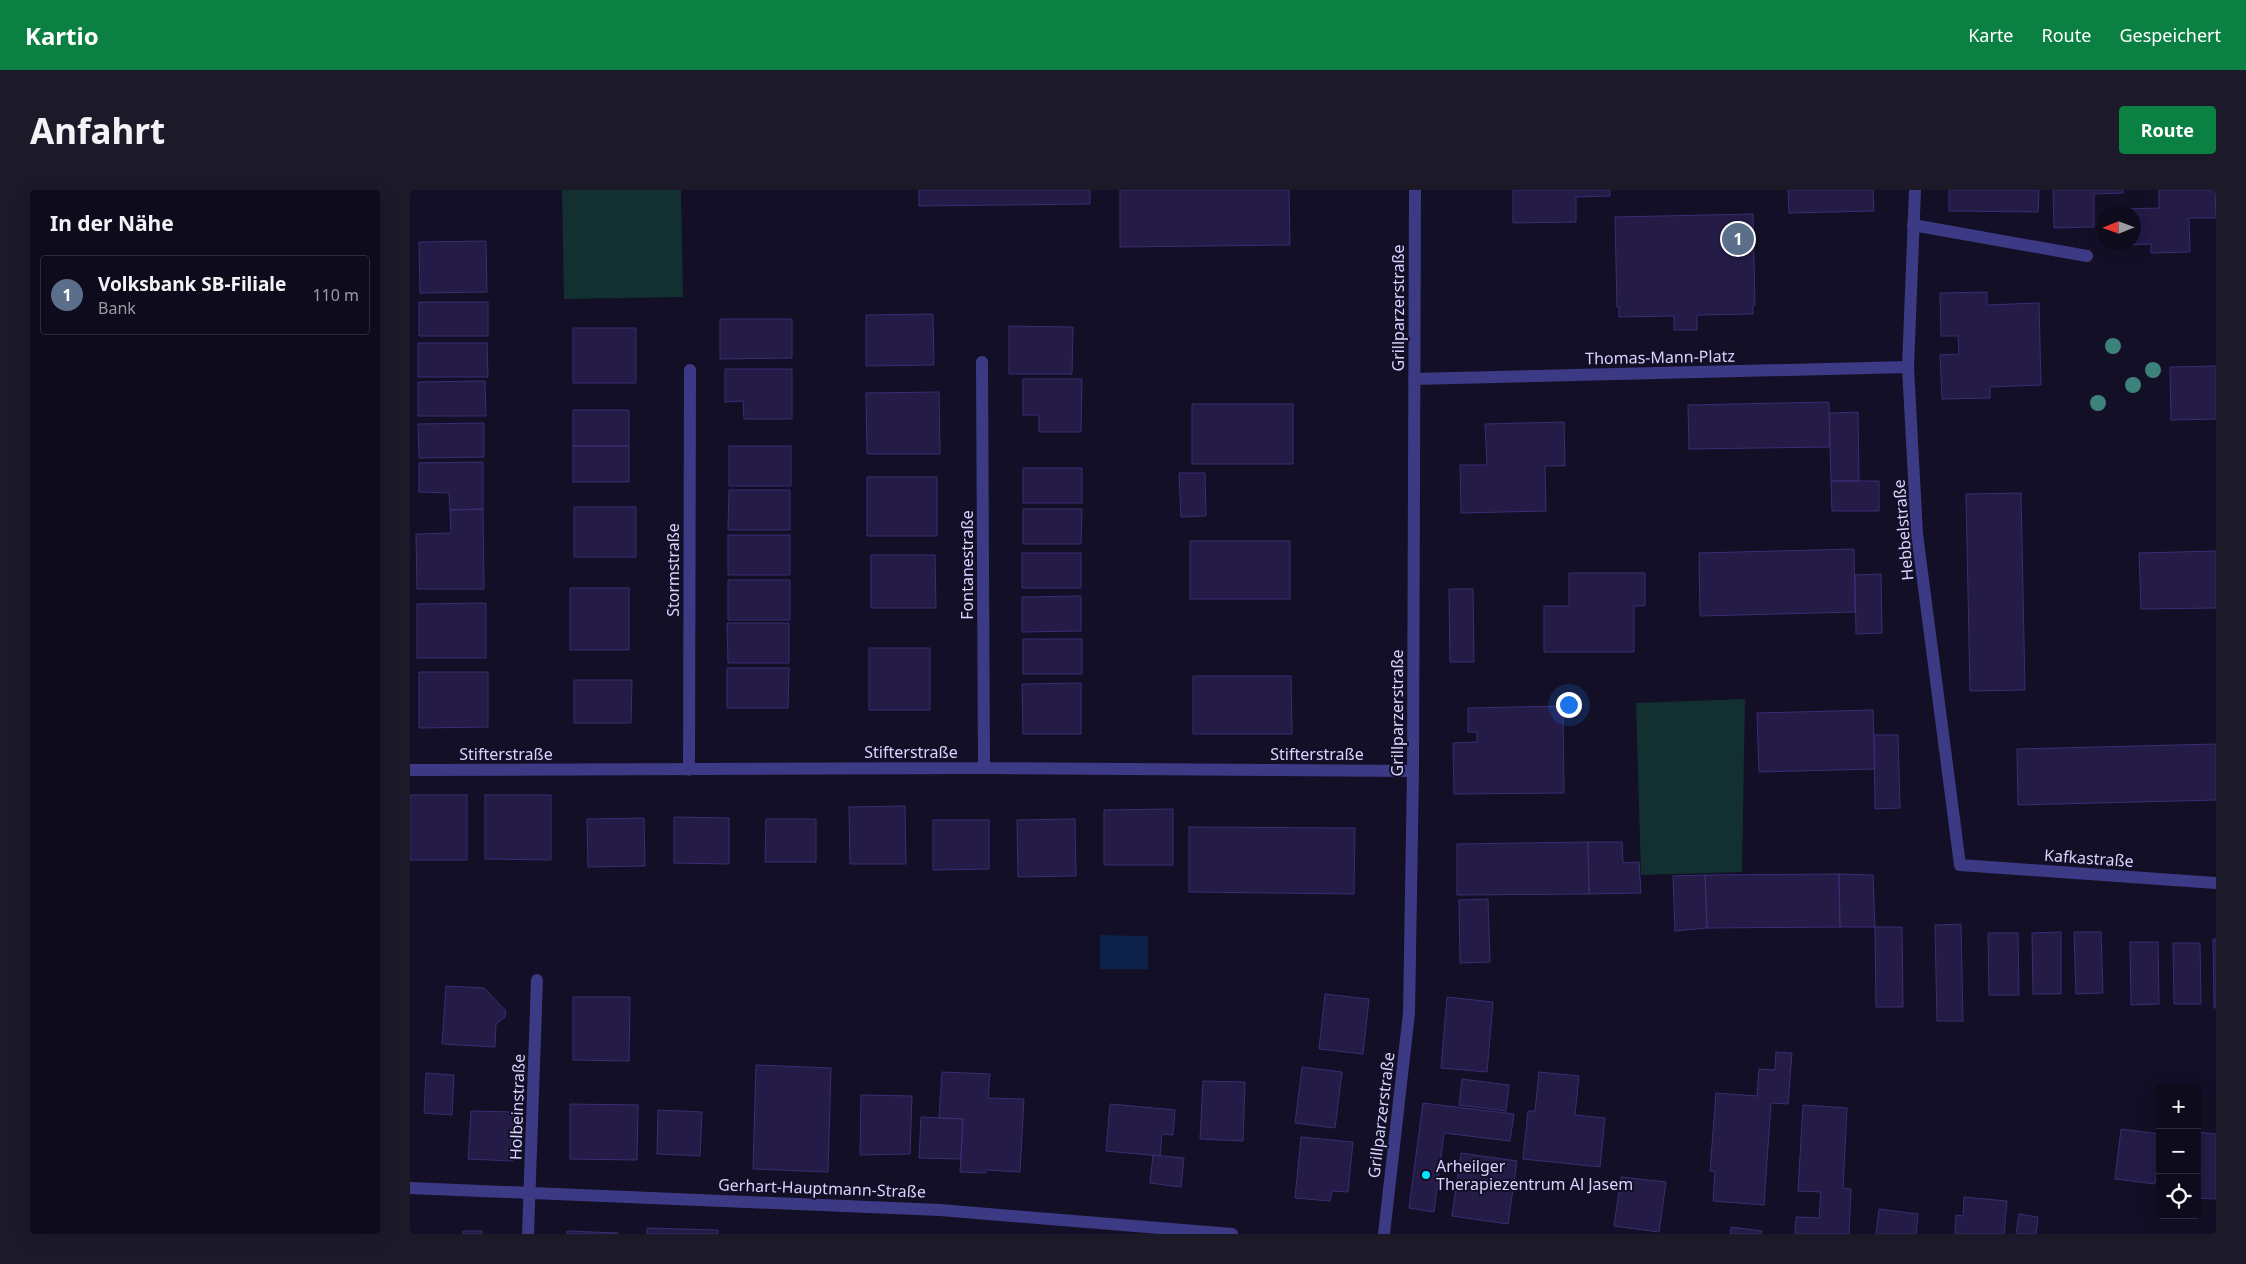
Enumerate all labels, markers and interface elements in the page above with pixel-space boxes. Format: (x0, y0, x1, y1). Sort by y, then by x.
text: Kartio (25, 19, 99, 52)
text: Karte (1968, 23, 2014, 47)
text: Route (2042, 23, 2091, 47)
text: Gespeichert (2119, 23, 2221, 47)
button: Route (2119, 106, 2216, 154)
text: Anfahrt (30, 107, 165, 154)
north arrow (2096, 205, 2141, 250)
text: In der Nähe (50, 209, 174, 237)
pin: 1 (1722, 220, 1754, 258)
street label: Grillparzerstraße (1387, 244, 1409, 372)
text: Volksbank SB-Filiale (98, 271, 286, 297)
text: 1 (62, 284, 72, 306)
text: 110 m (312, 284, 359, 306)
text: Bank (98, 297, 136, 319)
street label: Thomas-Mann-Platz (1585, 345, 1735, 369)
street label: Hebbelstraße (1888, 478, 1918, 582)
street label: Fontanestraße (956, 510, 978, 620)
street label: Stormstraße (662, 523, 684, 617)
street label: Grillparzerstraße (1386, 649, 1408, 777)
your location (1556, 692, 1582, 718)
street label: Stifterstraße (864, 741, 958, 763)
street label: Stifterstraße (459, 743, 553, 765)
street label: Stifterstraße (1270, 743, 1364, 765)
street label: Kafkastraße (2043, 844, 2135, 872)
street label: Grillparzerstraße (1362, 1051, 1400, 1179)
street label: Holbeinstraße (504, 1053, 530, 1161)
map controls (2156, 1084, 2201, 1219)
button: + (2156, 1084, 2201, 1129)
button: − (2156, 1129, 2201, 1174)
place label: Arheilger Therapiezentrum Al Jasem (1436, 1155, 1633, 1195)
marker: Arheilger Therapiezentrum Al Jasem (1420, 1169, 1432, 1181)
street label: Gerhart-Hauptmann-Straße (718, 1173, 926, 1203)
button: locate (2156, 1174, 2201, 1219)

